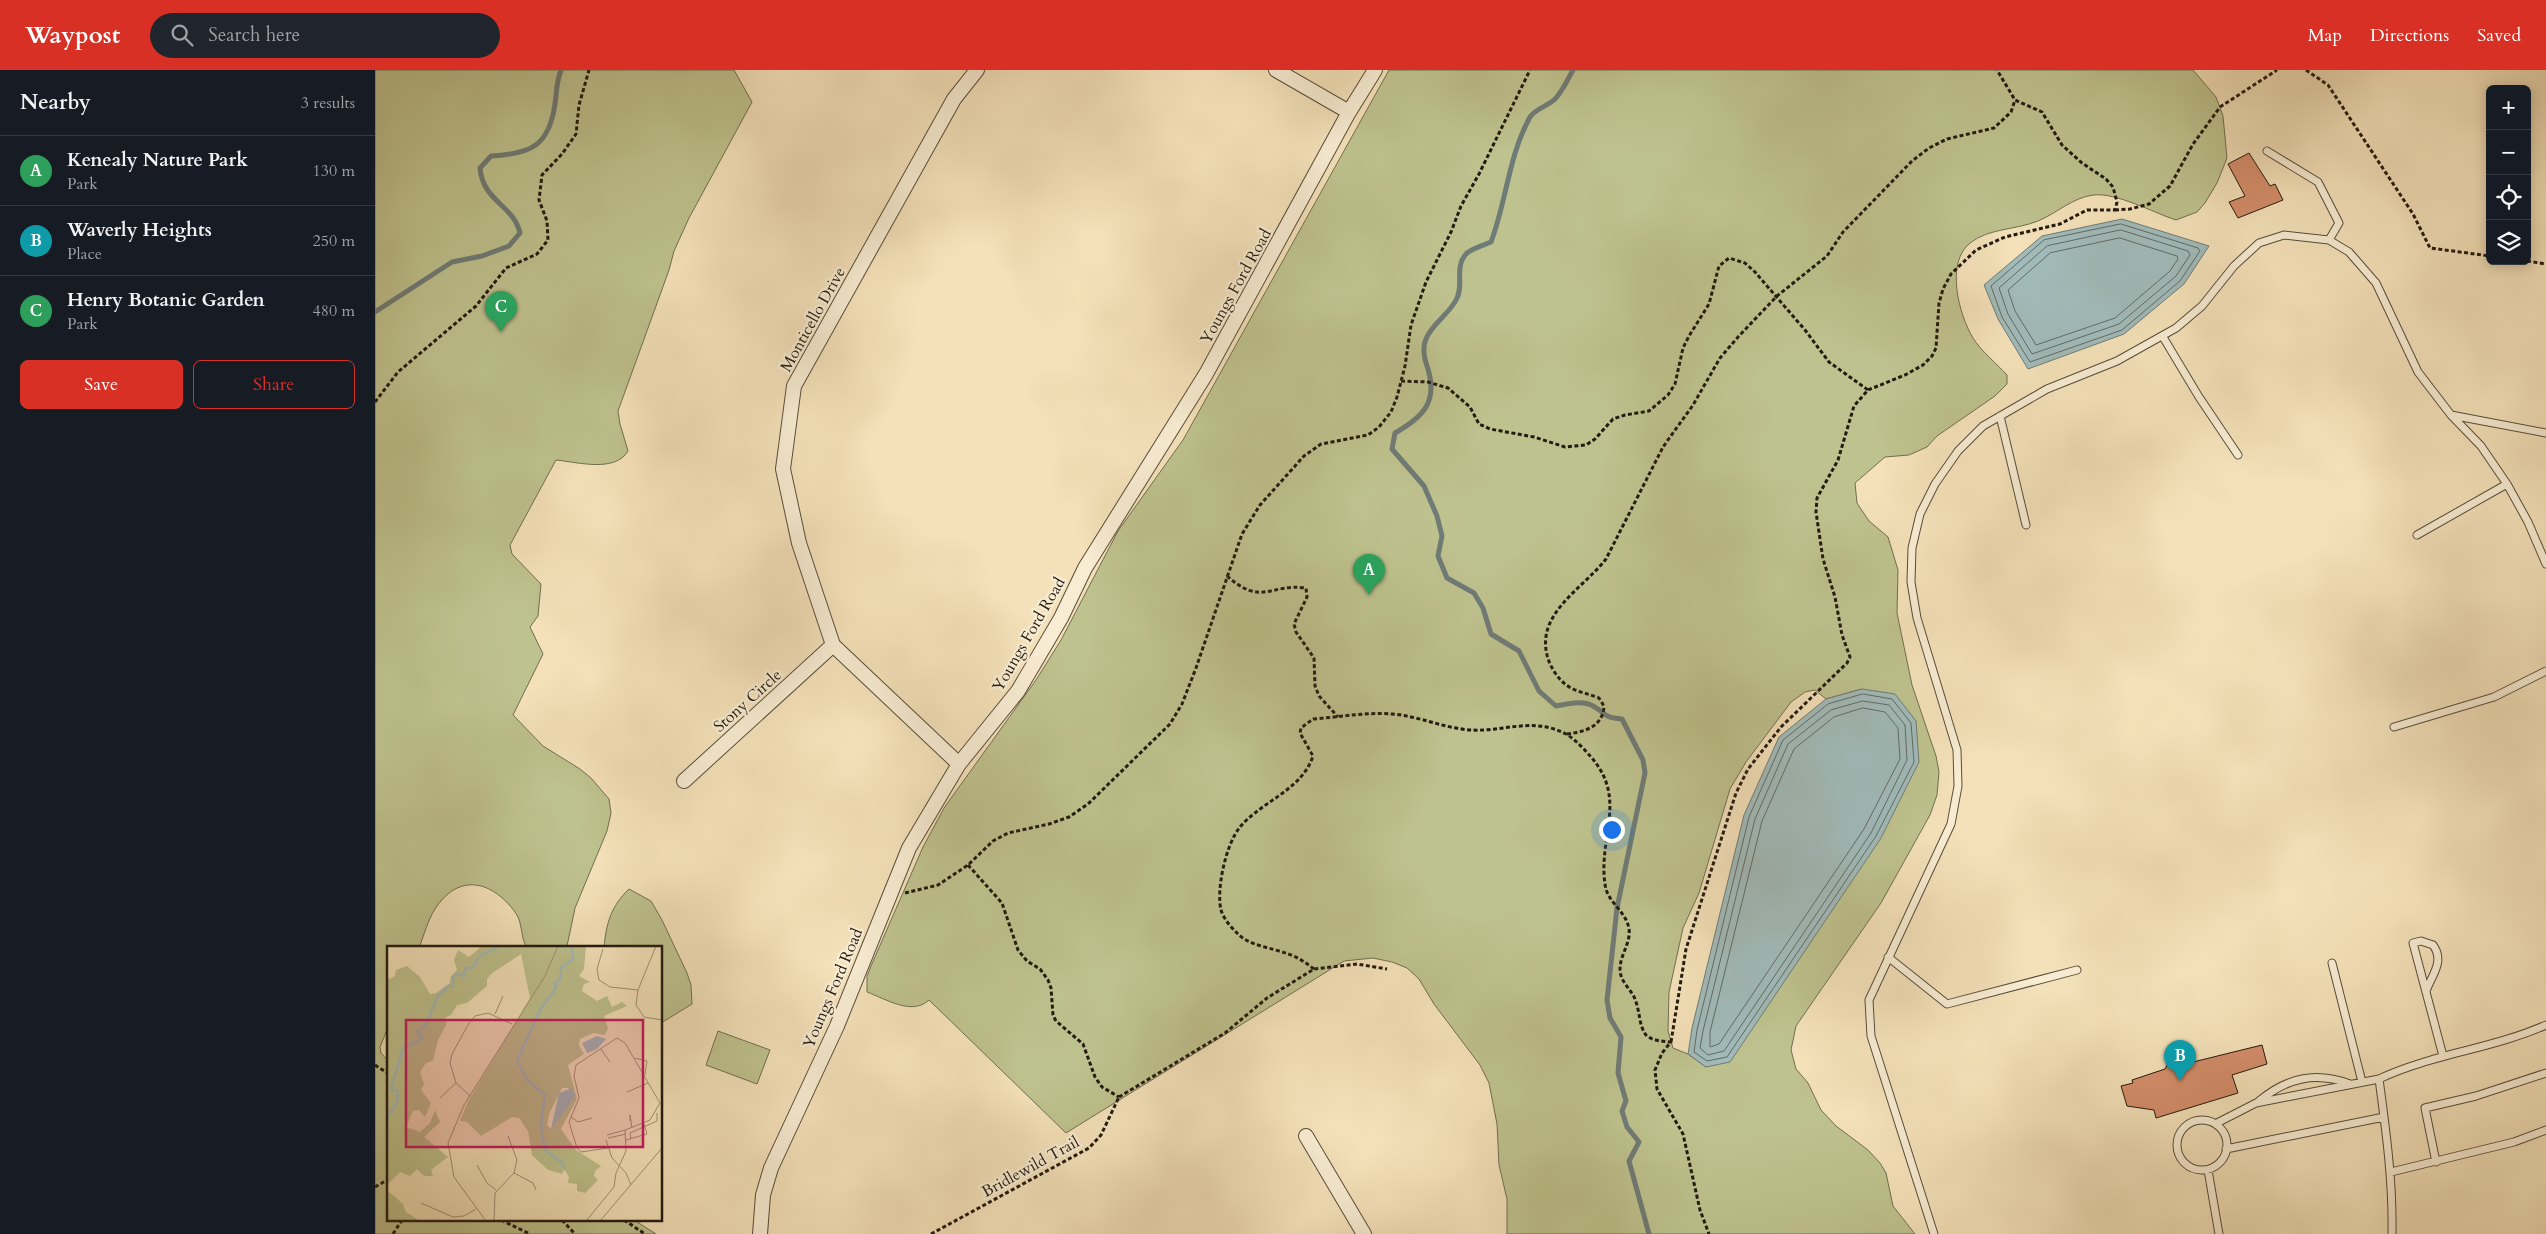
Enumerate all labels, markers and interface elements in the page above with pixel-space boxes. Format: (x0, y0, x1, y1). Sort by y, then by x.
search box (150, 13, 500, 58)
text: Waypost (25, 19, 120, 52)
icon: search (168, 21, 196, 49)
text: Search here (208, 22, 300, 48)
text: Map (2308, 23, 2342, 48)
text: Directions (2370, 23, 2449, 48)
text: Saved (2477, 23, 2521, 48)
map controls (2486, 85, 2531, 265)
button: + (2486, 85, 2531, 130)
text: Nearby (20, 88, 91, 117)
text: 3 results (301, 92, 355, 114)
button: − (2486, 130, 2531, 175)
text: Kenealy Nature Park (67, 147, 248, 173)
text: A (30, 160, 42, 182)
text: 130 m (313, 160, 355, 182)
text: Park (67, 173, 98, 195)
button: locate (2486, 175, 2531, 220)
text: Waverly Heights (67, 217, 212, 243)
button: layers (2486, 220, 2531, 265)
street label: Youngs Ford Road (1195, 224, 1277, 348)
text: B (30, 230, 42, 252)
text: 250 m (313, 230, 355, 252)
text: Place (67, 243, 102, 265)
street label: Monticello Drive (775, 263, 851, 376)
text: Henry Botanic Garden (67, 287, 265, 313)
pin: C (485, 291, 517, 332)
text: C (30, 300, 42, 322)
text: 480 m (313, 300, 355, 322)
text: Park (67, 313, 98, 335)
button: Save (20, 360, 183, 409)
button: Share (193, 360, 355, 409)
pin: A (1353, 554, 1385, 595)
street label: Youngs Ford Road (987, 573, 1071, 696)
street label: Stony Circle (709, 664, 787, 737)
your location (1599, 817, 1625, 843)
street label: Youngs Ford Road (798, 924, 868, 1052)
inset map (387, 946, 663, 1222)
pin: B (2164, 1040, 2196, 1081)
street label: Bridlewild Trail (978, 1131, 1083, 1203)

